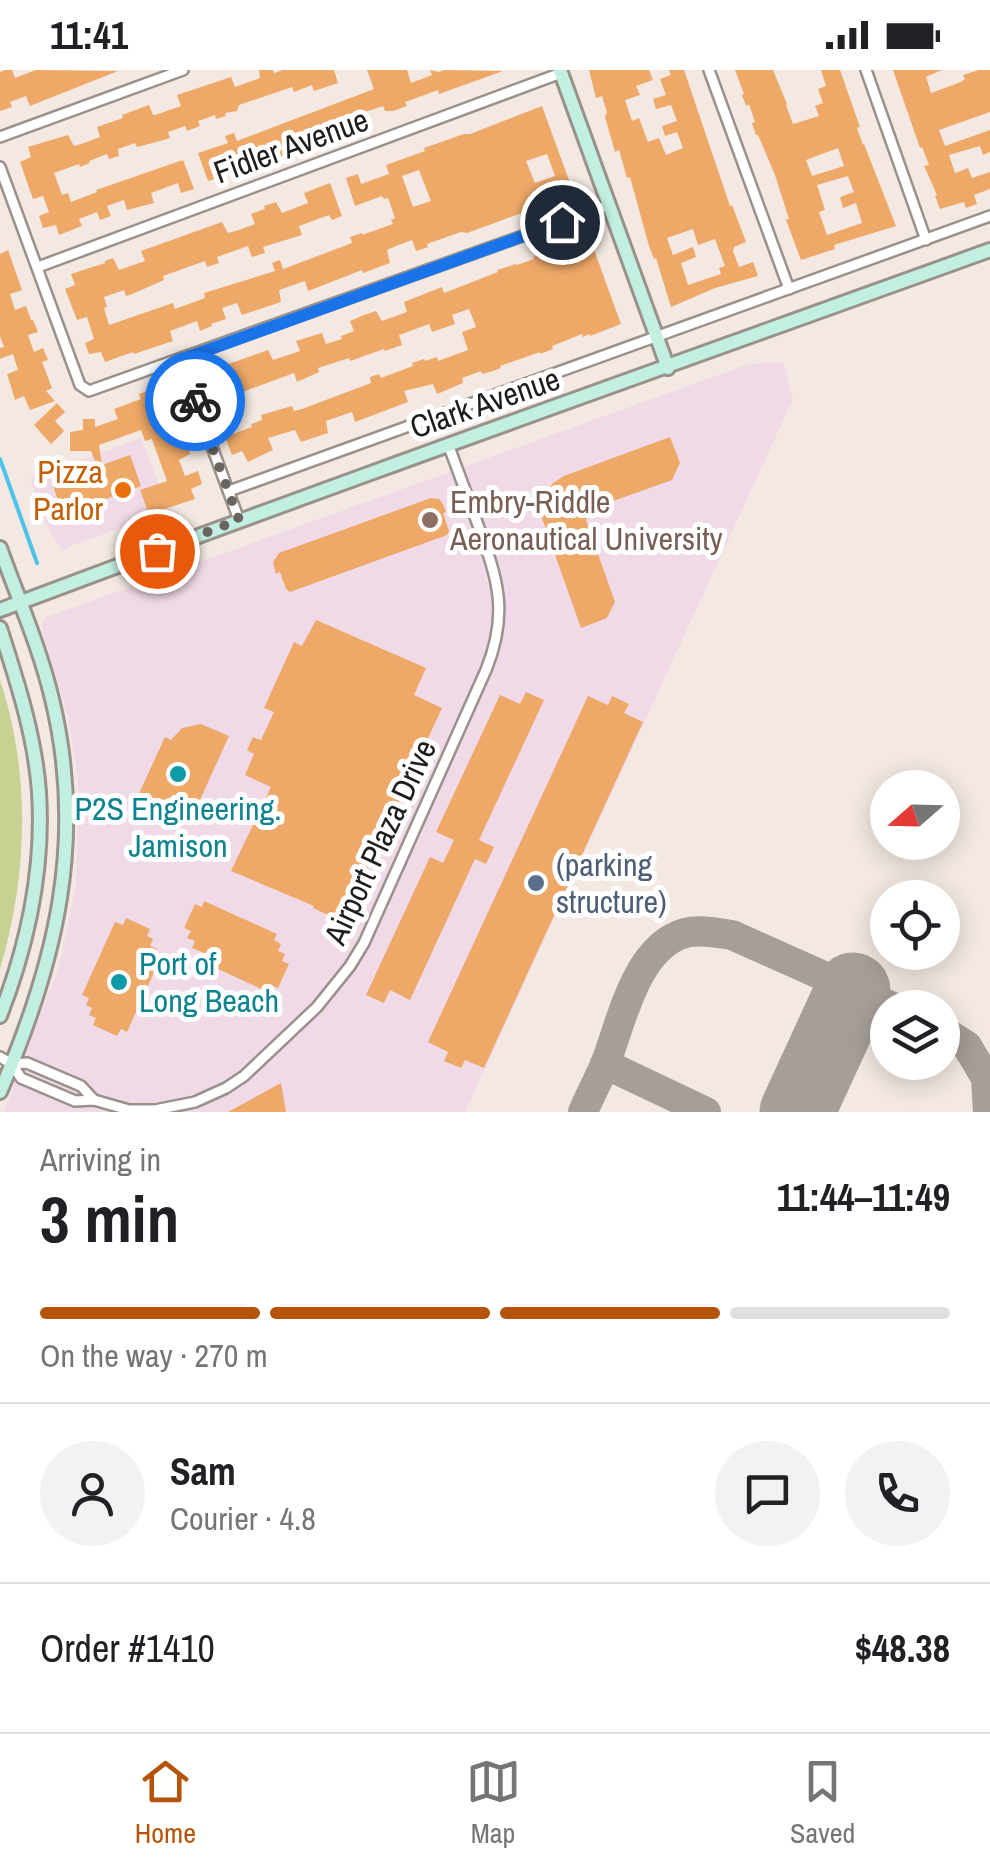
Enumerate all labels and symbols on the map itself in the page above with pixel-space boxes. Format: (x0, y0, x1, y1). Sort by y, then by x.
street label: Fidler Avenue (208, 98, 374, 193)
pin (520, 180, 605, 265)
courier (145, 351, 245, 451)
street label: Clark Avenue (404, 357, 565, 448)
place label: Pizza Parlor (33, 450, 103, 530)
marker: Pizza Parlor (112, 479, 134, 501)
place label: Embry-Riddle Aeronautical University (449, 480, 723, 560)
pin (115, 509, 200, 594)
marker: Embry-Riddle Aeronautical University (419, 509, 441, 531)
street label: Airport Plaza Drive (313, 732, 446, 952)
marker: P2S Engineering. Jamison (167, 763, 189, 785)
north arrow (870, 770, 960, 860)
place label: P2S Engineering. Jamison (74, 787, 282, 867)
place label: (parking structure) (556, 843, 667, 923)
marker: (parking structure) (525, 872, 547, 894)
place label: Port of Long Beach (139, 942, 279, 1022)
marker: Port of Long Beach (108, 971, 130, 993)

